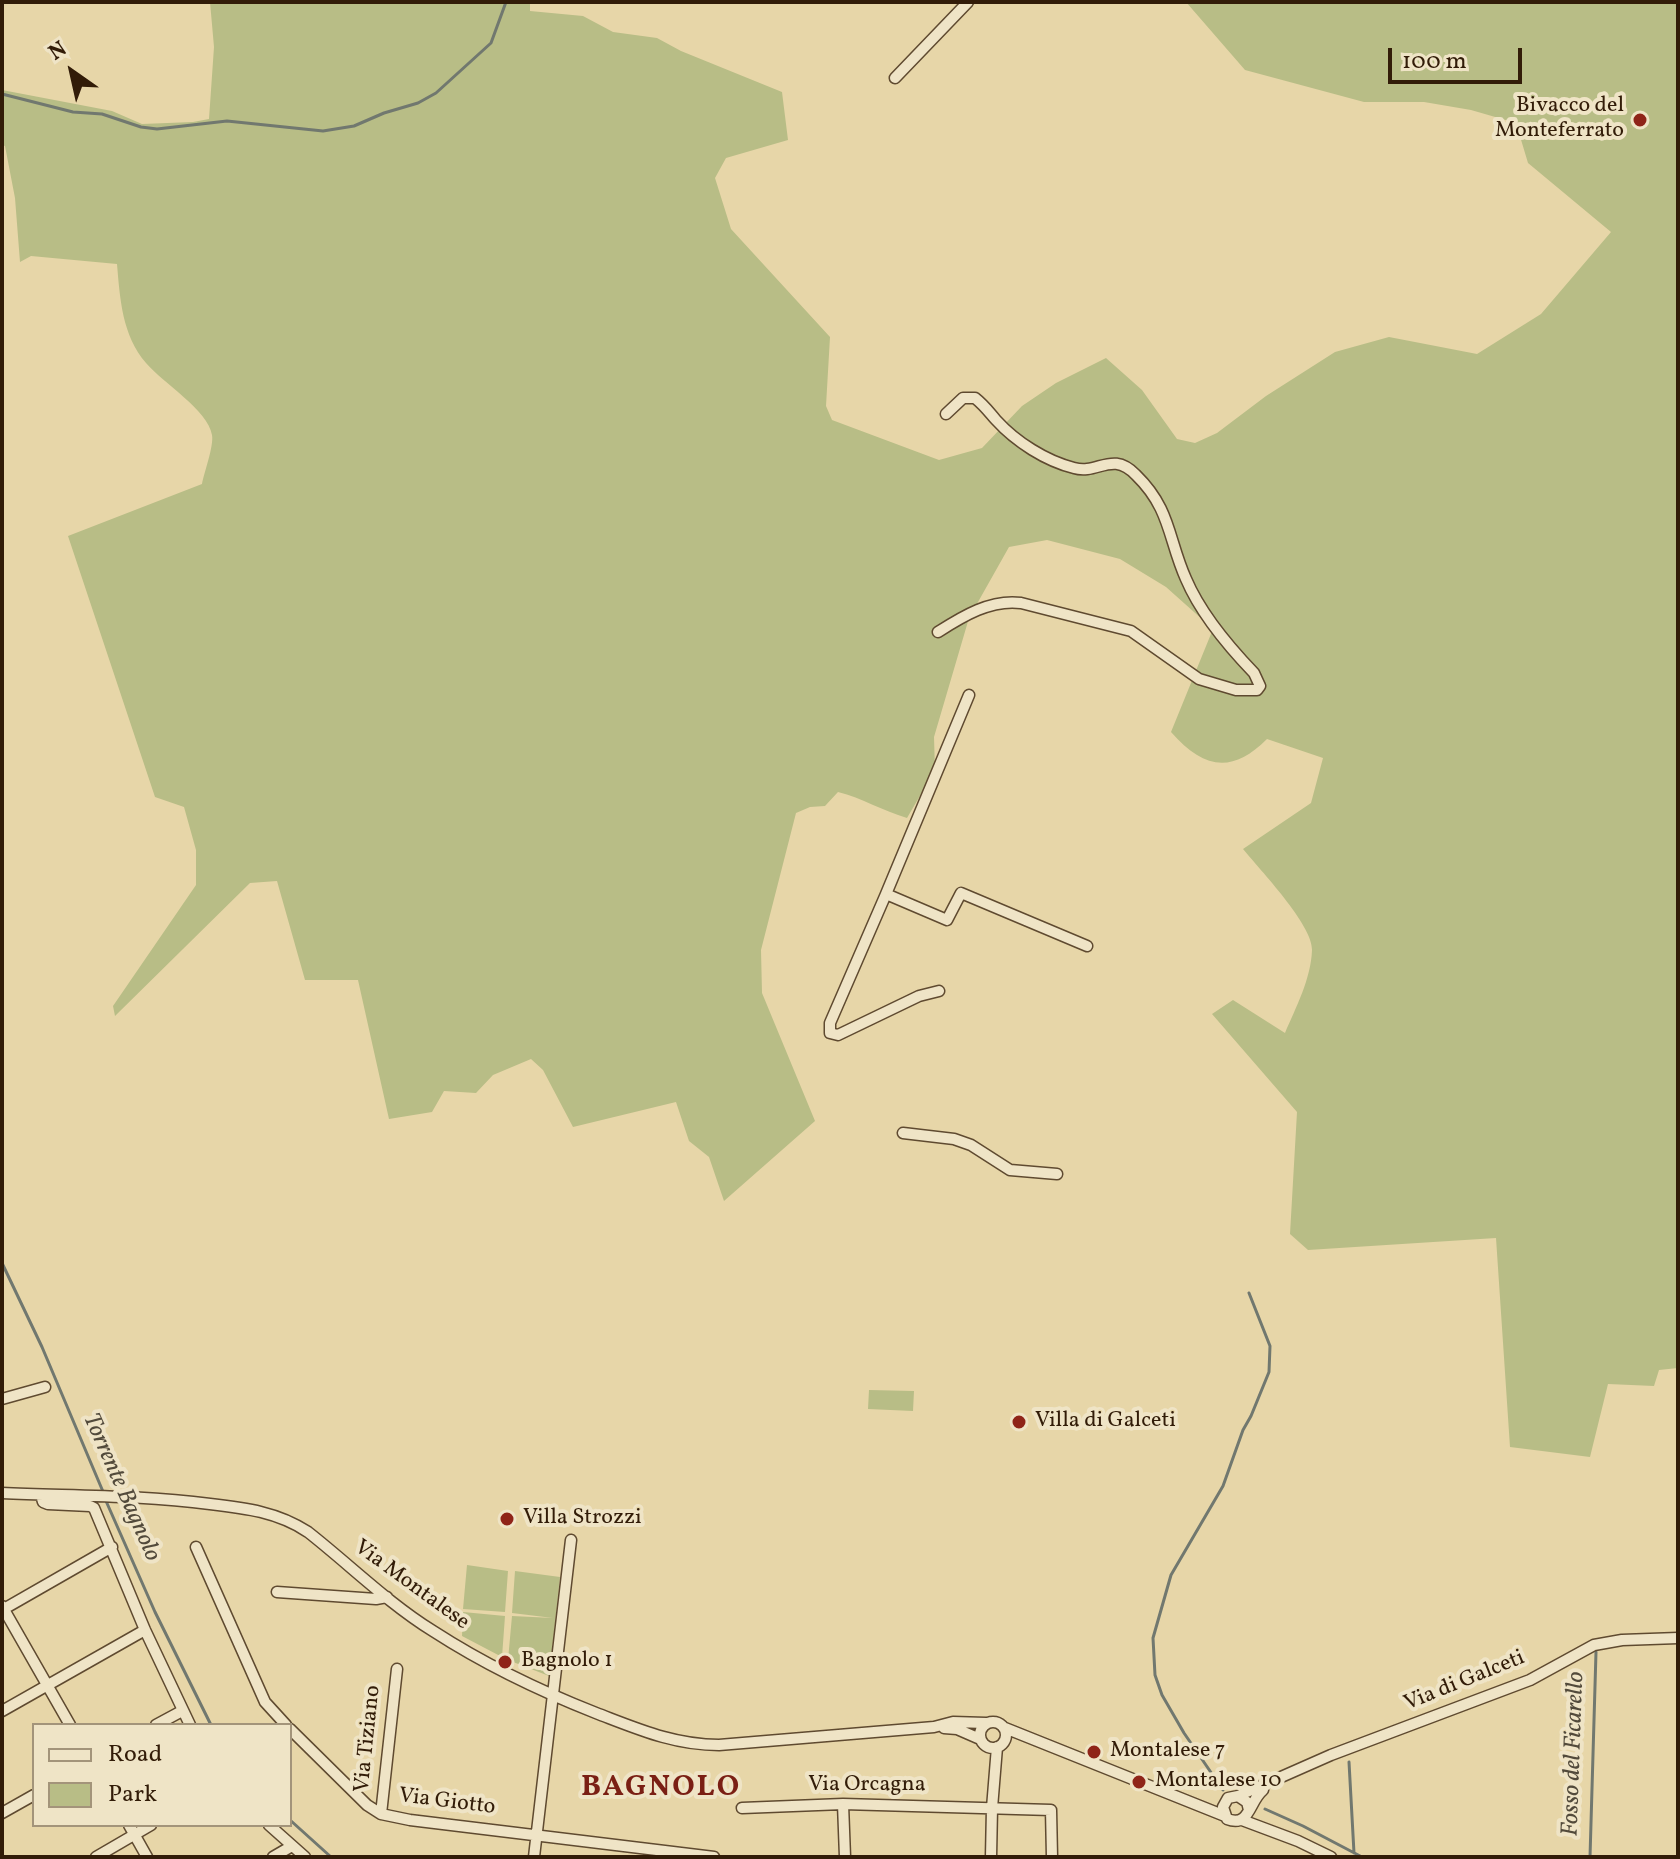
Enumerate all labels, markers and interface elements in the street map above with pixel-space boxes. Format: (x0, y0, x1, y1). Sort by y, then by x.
north arrow (32, 32, 112, 112)
scale bar (1392, 32, 1526, 82)
text: N (43, 34, 74, 69)
text: 100 m (1402, 45, 1467, 79)
place label: Bivacco del Monteferrato (1495, 94, 1624, 146)
marker: Bivacco del Monteferrato (1631, 111, 1649, 129)
place label: Villa di Galceti (1035, 1409, 1176, 1435)
water label: Torrente Bagnolo (75, 1410, 165, 1566)
marker: Villa di Galceti (1010, 1413, 1028, 1431)
place label: Villa Strozzi (523, 1506, 642, 1532)
marker: Villa Strozzi (498, 1510, 516, 1528)
street label: Via Montalese (348, 1535, 474, 1637)
street label: Via di Galceti (1401, 1646, 1529, 1718)
place label: Bagnolo 1 (521, 1649, 613, 1675)
marker: Bagnolo 1 (496, 1653, 514, 1671)
water label: Fosso del Ficarello (1558, 1671, 1592, 1837)
street label: Via Tiziano (350, 1684, 388, 1794)
legend (32, 1723, 292, 1827)
text: Road (108, 1738, 162, 1772)
place label: Montalese 7 (1110, 1739, 1225, 1765)
marker: Montalese 7 (1085, 1743, 1103, 1761)
place label: Montalese 10 (1155, 1769, 1282, 1795)
district label: BAGNOLO (581, 1771, 741, 1807)
street label: Via Orcagna (808, 1773, 926, 1799)
marker: Montalese 10 (1130, 1773, 1148, 1791)
text: Park (108, 1778, 157, 1812)
street label: Via Giotto (397, 1784, 497, 1822)

